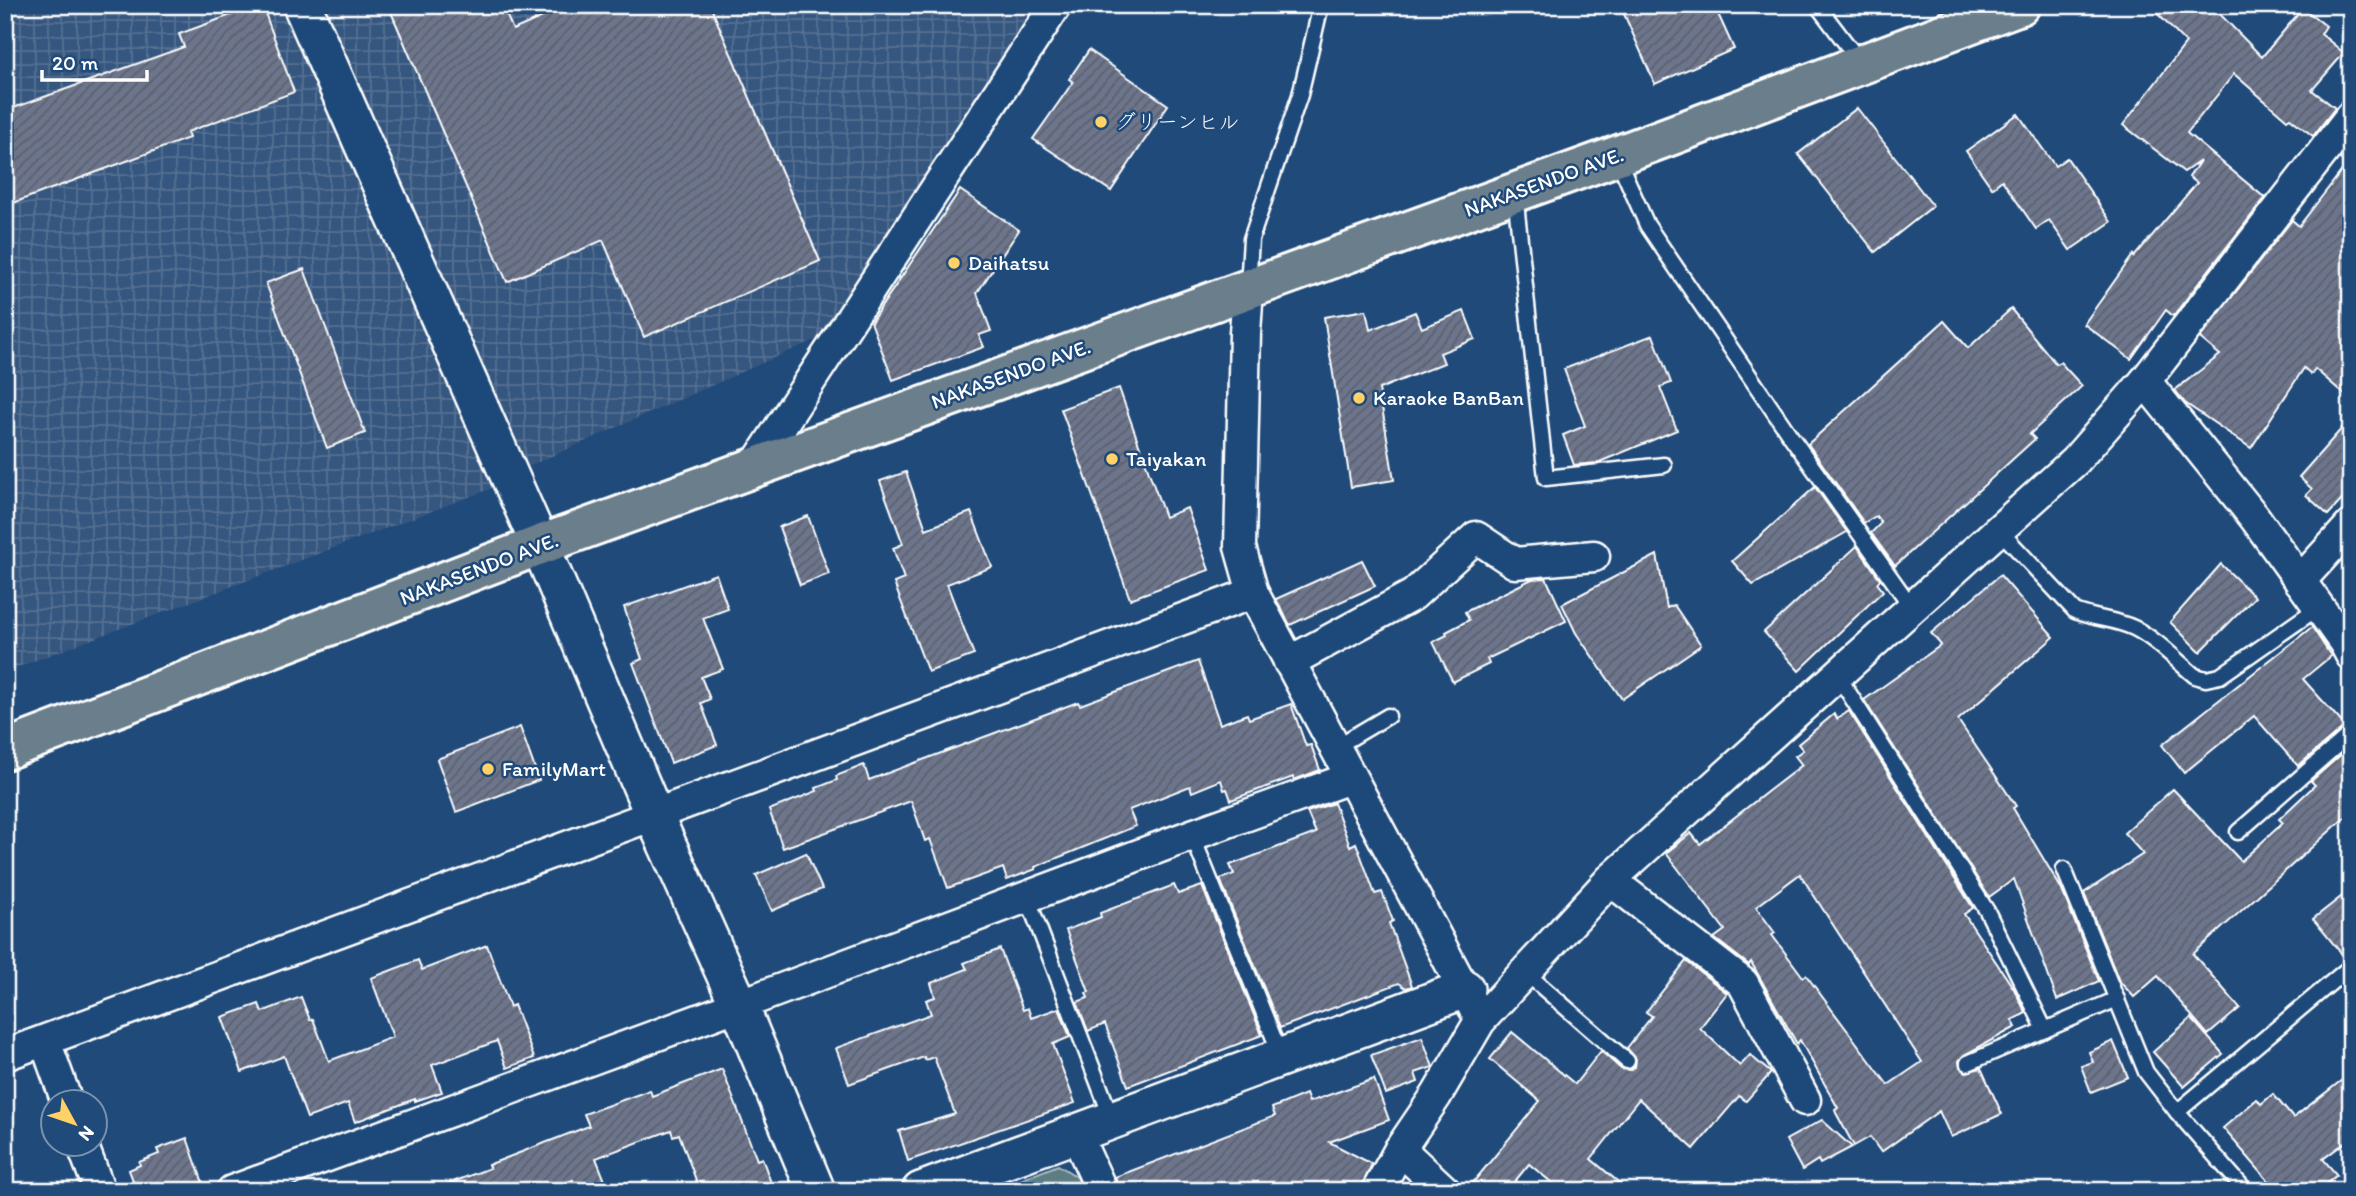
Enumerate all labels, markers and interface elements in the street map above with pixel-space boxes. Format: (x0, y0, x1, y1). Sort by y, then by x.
scale bar (42, 38, 147, 82)
text: 20 m (52, 50, 99, 75)
place label: グリーンヒル (1115, 109, 1239, 134)
marker: グリーンヒル (1093, 114, 1109, 130)
street label: NAKASENDO AVE. (1461, 141, 1627, 222)
place label: Daihatsu (968, 250, 1050, 275)
marker: Daihatsu (946, 255, 962, 271)
street label: NAKASENDO AVE. (928, 333, 1094, 414)
place label: Karaoke BanBan (1373, 385, 1524, 410)
marker: Karaoke BanBan (1351, 390, 1367, 406)
place label: Taiyakan (1126, 446, 1206, 471)
marker: Taiyakan (1104, 451, 1120, 467)
street label: NAKASENDO AVE. (396, 527, 562, 610)
place label: FamilyMart (502, 756, 606, 781)
marker: FamilyMart (480, 761, 496, 777)
north arrow (38, 1088, 108, 1158)
text: N (74, 1121, 100, 1146)

